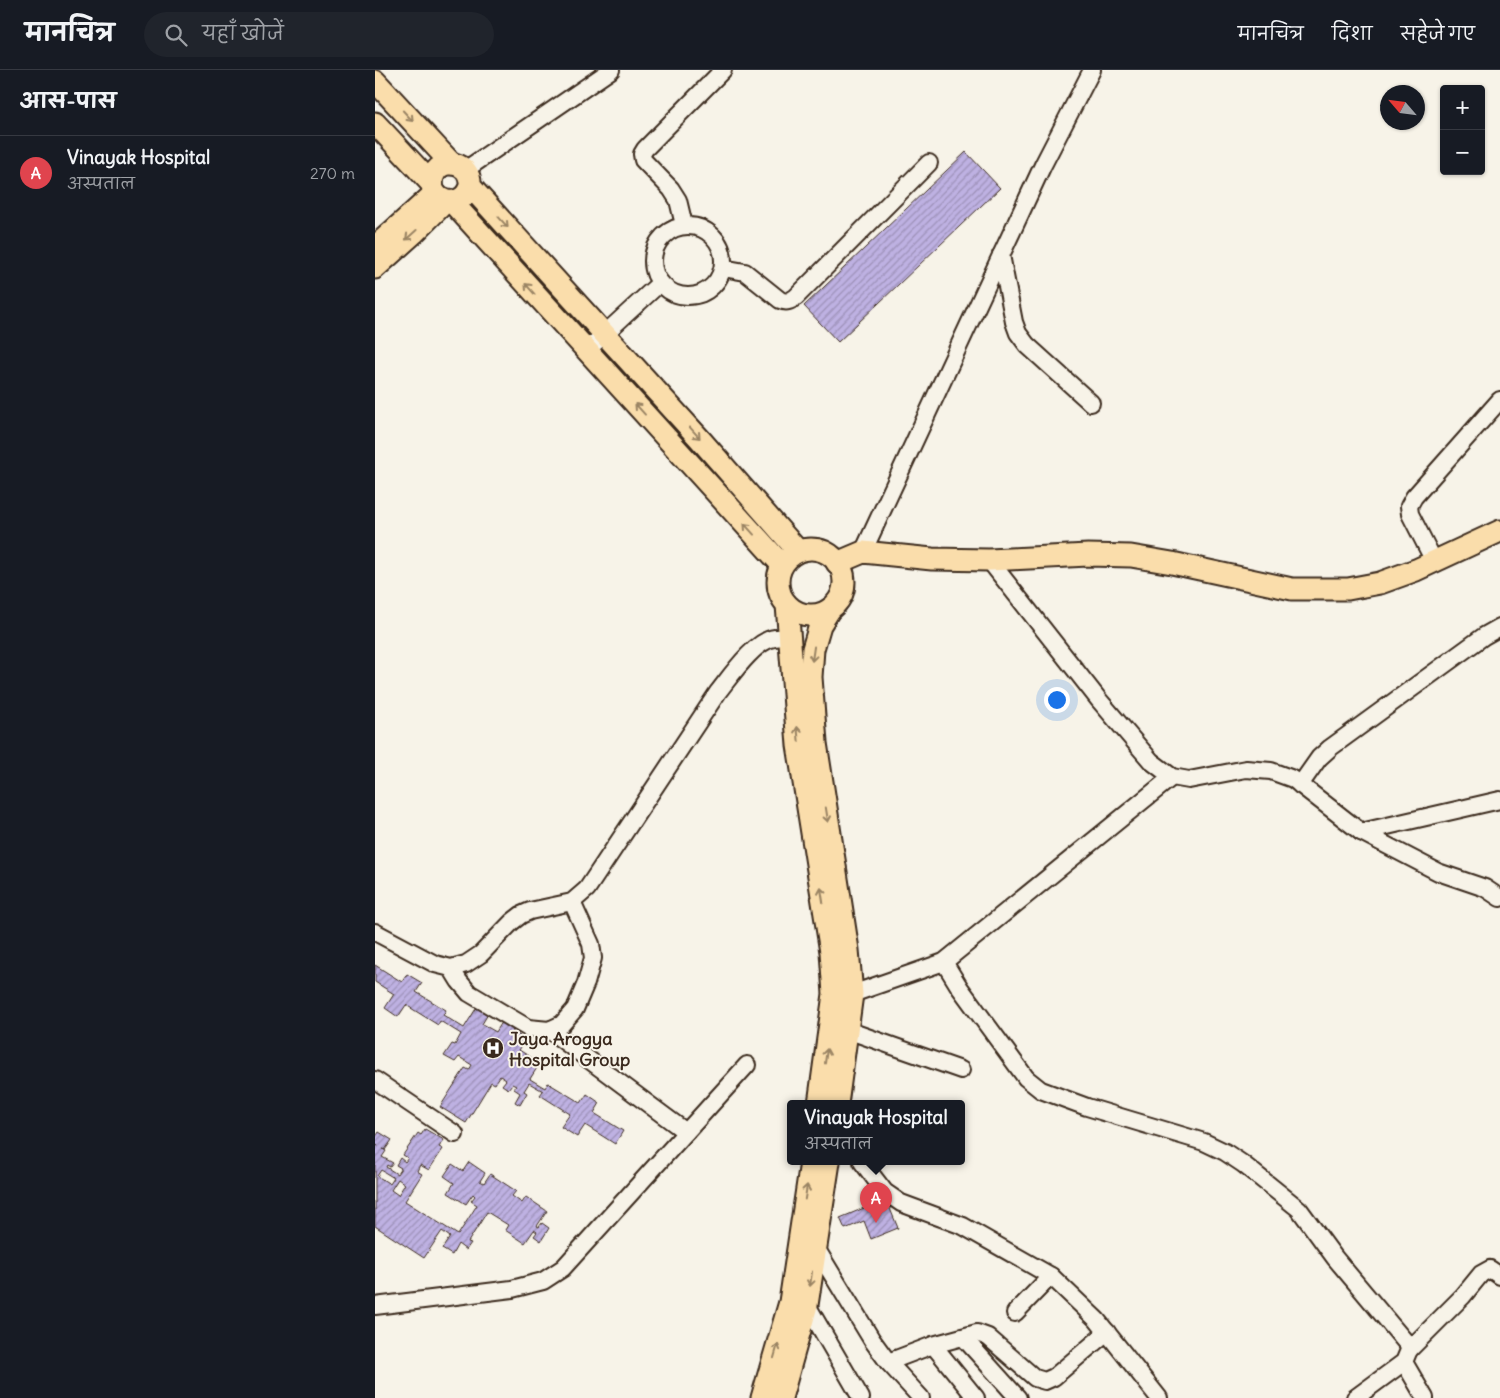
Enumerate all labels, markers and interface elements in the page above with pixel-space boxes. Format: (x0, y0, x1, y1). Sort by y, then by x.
search box (144, 12, 494, 57)
text: मानचित्र (25, 17, 114, 47)
icon: search (162, 21, 190, 49)
text: यहाँ खोजें (202, 21, 284, 45)
text: मानचित्र (1238, 22, 1304, 45)
text: दिशा (1332, 22, 1373, 45)
text: सहेजे गए (1401, 22, 1475, 45)
north arrow (1380, 85, 1425, 130)
map controls (1440, 85, 1485, 175)
button: + (1440, 85, 1485, 130)
text: आस-पास (20, 87, 117, 114)
one-way arrow (402, 110, 414, 123)
button: − (1440, 130, 1485, 175)
text: Vinayak Hospital (67, 145, 210, 169)
text: A (31, 163, 41, 183)
text: 270 m (310, 163, 355, 183)
text: अस्पताल (67, 173, 135, 193)
one-way arrow (497, 216, 509, 229)
one-way arrow (405, 229, 418, 241)
one-way arrow (524, 283, 536, 296)
one-way arrow (634, 403, 646, 416)
one-way arrow (689, 427, 701, 440)
one-way arrow (743, 523, 755, 536)
one-way arrow (808, 645, 818, 661)
your location (1044, 687, 1070, 713)
one-way arrow (793, 726, 802, 742)
one-way arrow (822, 807, 832, 823)
one-way arrow (816, 887, 826, 903)
place label: Jaya Arogya Hospital Group (509, 1027, 630, 1071)
hospital icon: Jaya Arogya Hospital Group (481, 1036, 505, 1060)
one-way arrow (821, 1048, 831, 1064)
popup (787, 1100, 965, 1165)
text: Vinayak Hospital (804, 1105, 948, 1129)
text: अस्पताल (804, 1133, 872, 1153)
pin: A (860, 1182, 892, 1223)
one-way arrow (802, 1184, 812, 1200)
one-way arrow (806, 1271, 816, 1287)
one-way arrow (771, 1344, 781, 1360)

